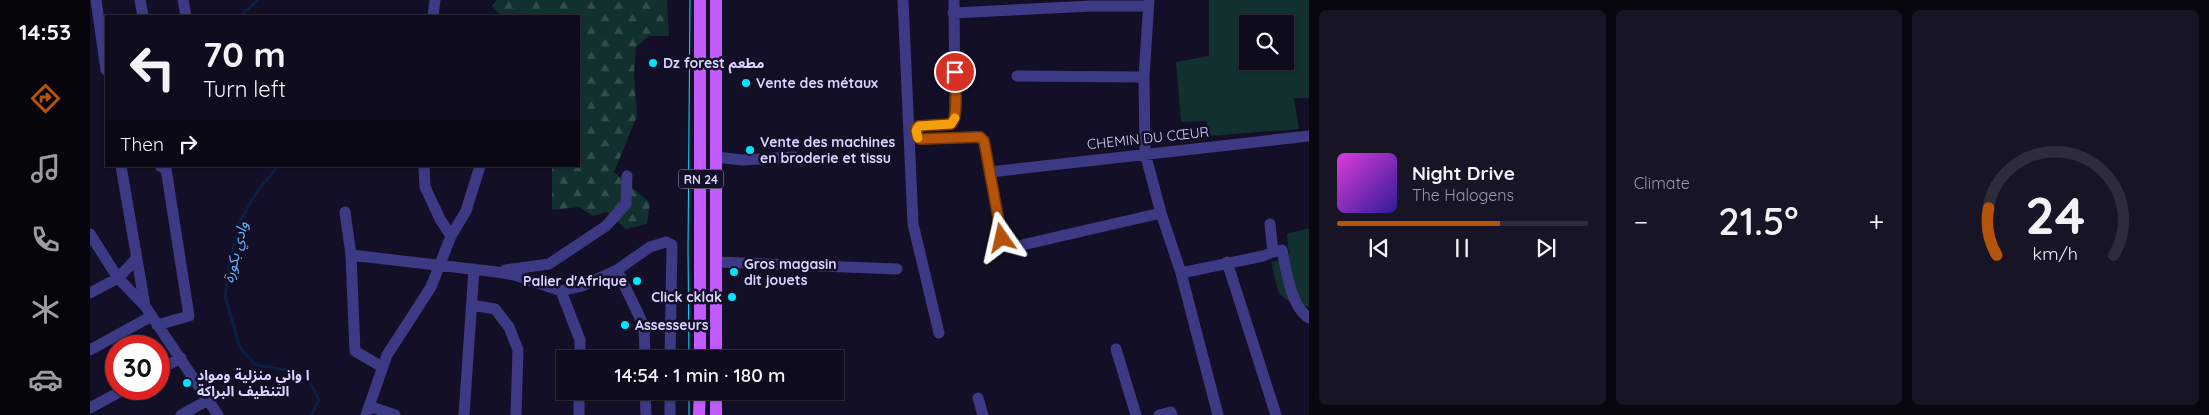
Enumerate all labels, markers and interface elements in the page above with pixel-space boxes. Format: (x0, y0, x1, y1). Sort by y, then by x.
map controls (1239, 15, 1294, 70)
button: search (1239, 15, 1294, 70)
text: 14:53 (19, 18, 71, 46)
text: 70 m (203, 32, 286, 76)
icon: left (120, 35, 185, 100)
pin (934, 51, 976, 93)
place label: Dz forest مطعم (663, 54, 764, 74)
marker: Dz forest مطعم (647, 57, 659, 69)
icon: arrive (941, 58, 969, 86)
place label: Vente des métaux (756, 74, 878, 92)
text: Turn left (203, 75, 286, 103)
marker: Vente des métaux (740, 77, 752, 89)
icon: directions (28, 81, 63, 116)
street label: CHEMIN DU CŒUR (1086, 123, 1210, 153)
icon: right (174, 130, 202, 158)
text: Then (120, 132, 164, 156)
place label: Vente des machines en broderie et tissu (760, 133, 895, 167)
marker: Vente des machines en broderie et tissu (744, 144, 756, 156)
icon: music (28, 151, 63, 186)
text: Night Drive (1412, 161, 1515, 185)
road number: RN 24 (678, 170, 724, 188)
text: Climate (1634, 173, 1690, 193)
text: 24 (2026, 182, 2086, 247)
text: The Halogens (1412, 185, 1514, 205)
text: 21.5° (1718, 197, 1799, 245)
text: − (1634, 204, 1648, 239)
text: + (1869, 204, 1884, 239)
position arrow (975, 211, 1027, 263)
water label: وادي بكورة (218, 219, 254, 285)
icon: phone (28, 222, 63, 257)
icon: previous (1365, 234, 1393, 262)
icon: pause (1448, 234, 1476, 262)
icon: next (1532, 234, 1560, 262)
text: km/h (2033, 242, 2078, 264)
place label: Gros magasin dit jouets (744, 255, 837, 289)
marker: Gros magasin dit jouets (728, 266, 740, 278)
place label: Palier d'Afrique (523, 272, 627, 290)
marker: Palier d'Afrique (631, 275, 643, 287)
place label: Click cklak (651, 288, 722, 306)
marker: Click cklak (726, 291, 738, 303)
icon: climate (28, 292, 63, 327)
place label: Assesseurs (635, 316, 709, 334)
marker: Assesseurs (619, 319, 631, 331)
speed limit sign: 30 (105, 335, 170, 400)
icon: car (28, 362, 63, 397)
text: 14:54 · 1 min · 180 m (615, 363, 785, 387)
place label: ا واني منزلية ومواد التنظيف البراكة (197, 366, 310, 400)
marker: ا واني منزلية ومواد التنظيف البراكة (181, 377, 193, 389)

